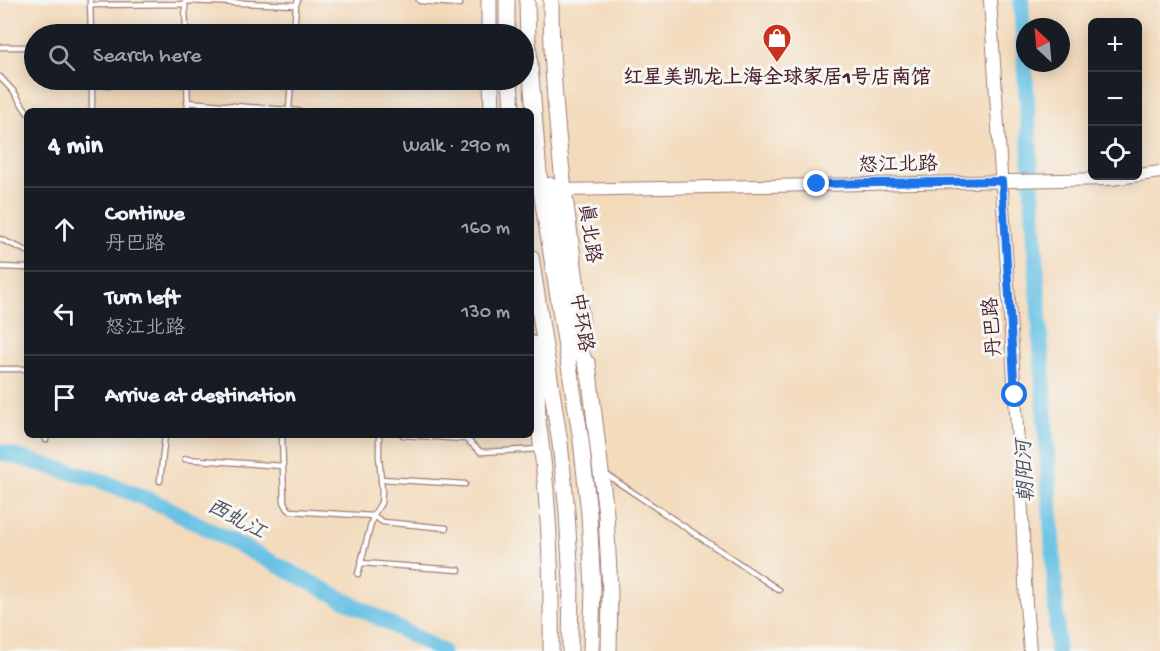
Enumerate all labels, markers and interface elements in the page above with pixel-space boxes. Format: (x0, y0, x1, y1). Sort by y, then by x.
north arrow (1016, 18, 1070, 72)
map controls (1088, 18, 1142, 180)
button: + (1088, 18, 1142, 72)
shop icon: 红星美凯龙上海全球家居1号店南馆 (761, 22, 793, 64)
search box (24, 24, 534, 90)
icon: search (45, 41, 78, 74)
text: Search here (93, 44, 201, 70)
place label: 红星美凯龙上海全球家居1号店南馆 (623, 66, 931, 91)
button: − (1088, 72, 1142, 126)
button: locate (1088, 126, 1142, 180)
text: 4 min (48, 132, 103, 163)
text: Walk · 290 m (403, 136, 510, 159)
street label: 怒江北路 (858, 152, 939, 179)
route end (803, 170, 829, 196)
text: Continue (105, 202, 185, 228)
street label: 真北路 (572, 202, 605, 266)
icon: ahead (48, 213, 81, 246)
text: 160 m (461, 218, 510, 241)
text: 丹巴路 (105, 234, 165, 257)
text: Turn left (105, 286, 179, 312)
street label: 中环路 (563, 291, 598, 355)
street label: 丹巴路 (979, 295, 1008, 358)
icon: left (48, 297, 81, 330)
text: 130 m (461, 302, 510, 325)
text: 怒江北路 (105, 318, 185, 341)
icon: arrive (48, 381, 81, 414)
route start (1001, 381, 1027, 407)
text: Arrive at destination (105, 384, 295, 410)
water label: 朝阳河 (1012, 436, 1042, 503)
water label: 西虬江 (202, 494, 270, 547)

